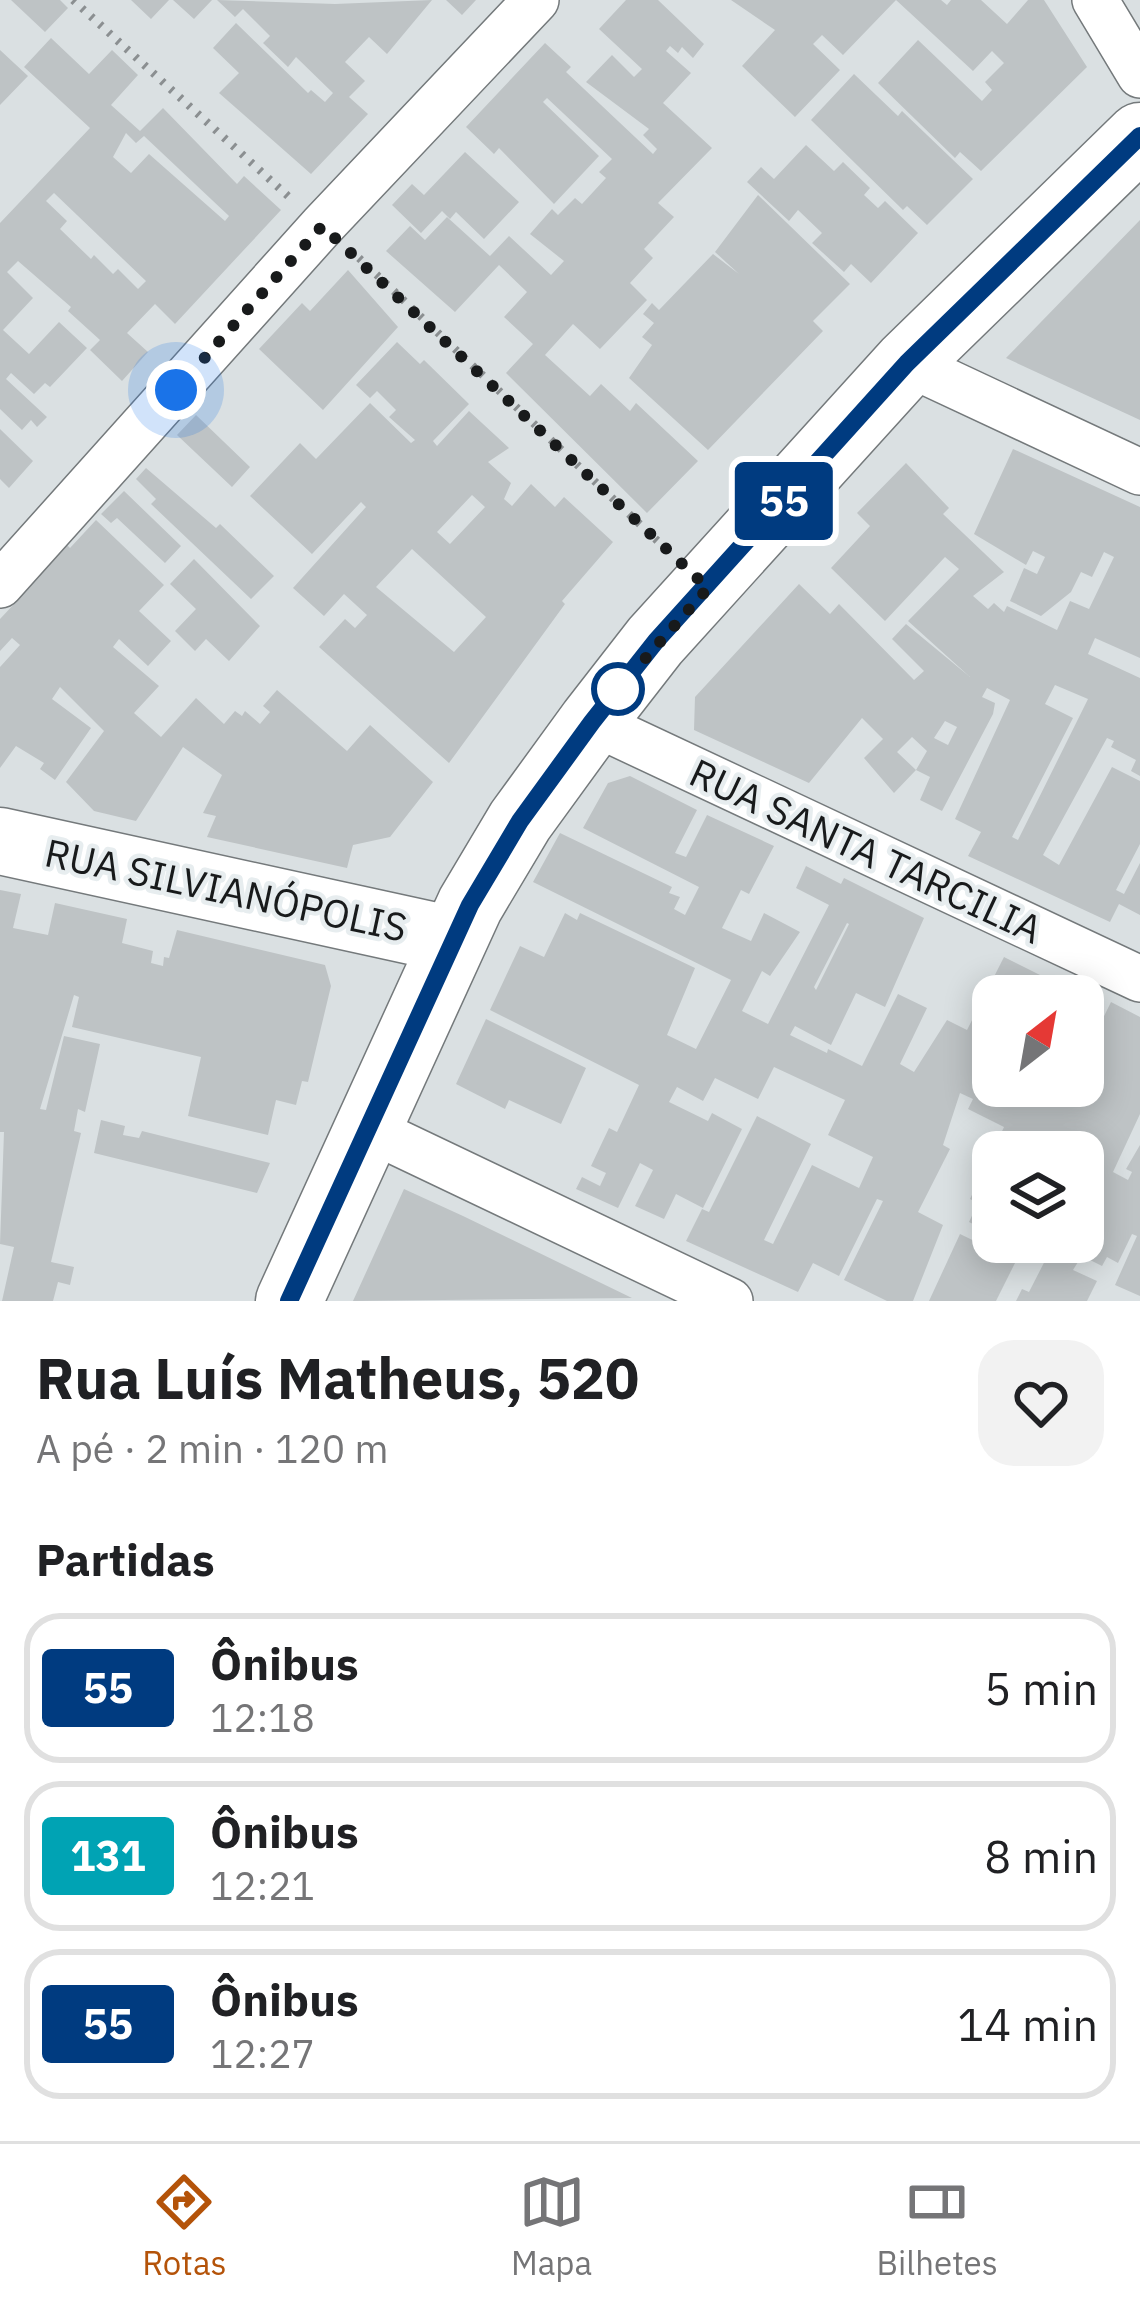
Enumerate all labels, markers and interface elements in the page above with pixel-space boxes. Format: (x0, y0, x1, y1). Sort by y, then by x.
your location (146, 360, 206, 420)
line badge: 55 (730, 462, 838, 540)
text: 55 (759, 473, 809, 528)
unlabelled marker (593, 664, 643, 714)
street label: RUA SANTA TARCILIA (682, 746, 1051, 955)
street label: RUA SILVIANÓPOLIS (41, 826, 412, 953)
north arrow (972, 975, 1104, 1107)
map controls (972, 975, 1104, 1263)
button: layers (972, 1131, 1104, 1263)
button: heart (978, 1340, 1104, 1466)
text: Rua Luís Matheus, 520 (36, 1341, 639, 1415)
text: A pé · 2 min · 120 m (36, 1423, 388, 1474)
text: Partidas (36, 1530, 215, 1588)
text: Ônibus (210, 1634, 359, 1692)
text: 5 min (984, 1659, 1098, 1717)
text: 55 (83, 1660, 133, 1715)
text: 12:18 (210, 1692, 315, 1743)
text: Ônibus (210, 1802, 359, 1860)
text: 8 min (984, 1827, 1098, 1885)
text: 131 (70, 1828, 146, 1883)
text: 12:21 (210, 1860, 315, 1911)
text: Ônibus (210, 1970, 359, 2028)
text: 14 min (957, 1995, 1098, 2053)
text: 55 (83, 1996, 133, 2051)
text: 12:27 (210, 2028, 315, 2079)
tab: Rotas (142, 2169, 227, 2284)
tab: Mapa (511, 2169, 592, 2284)
tab: Bilhetes (877, 2169, 998, 2284)

